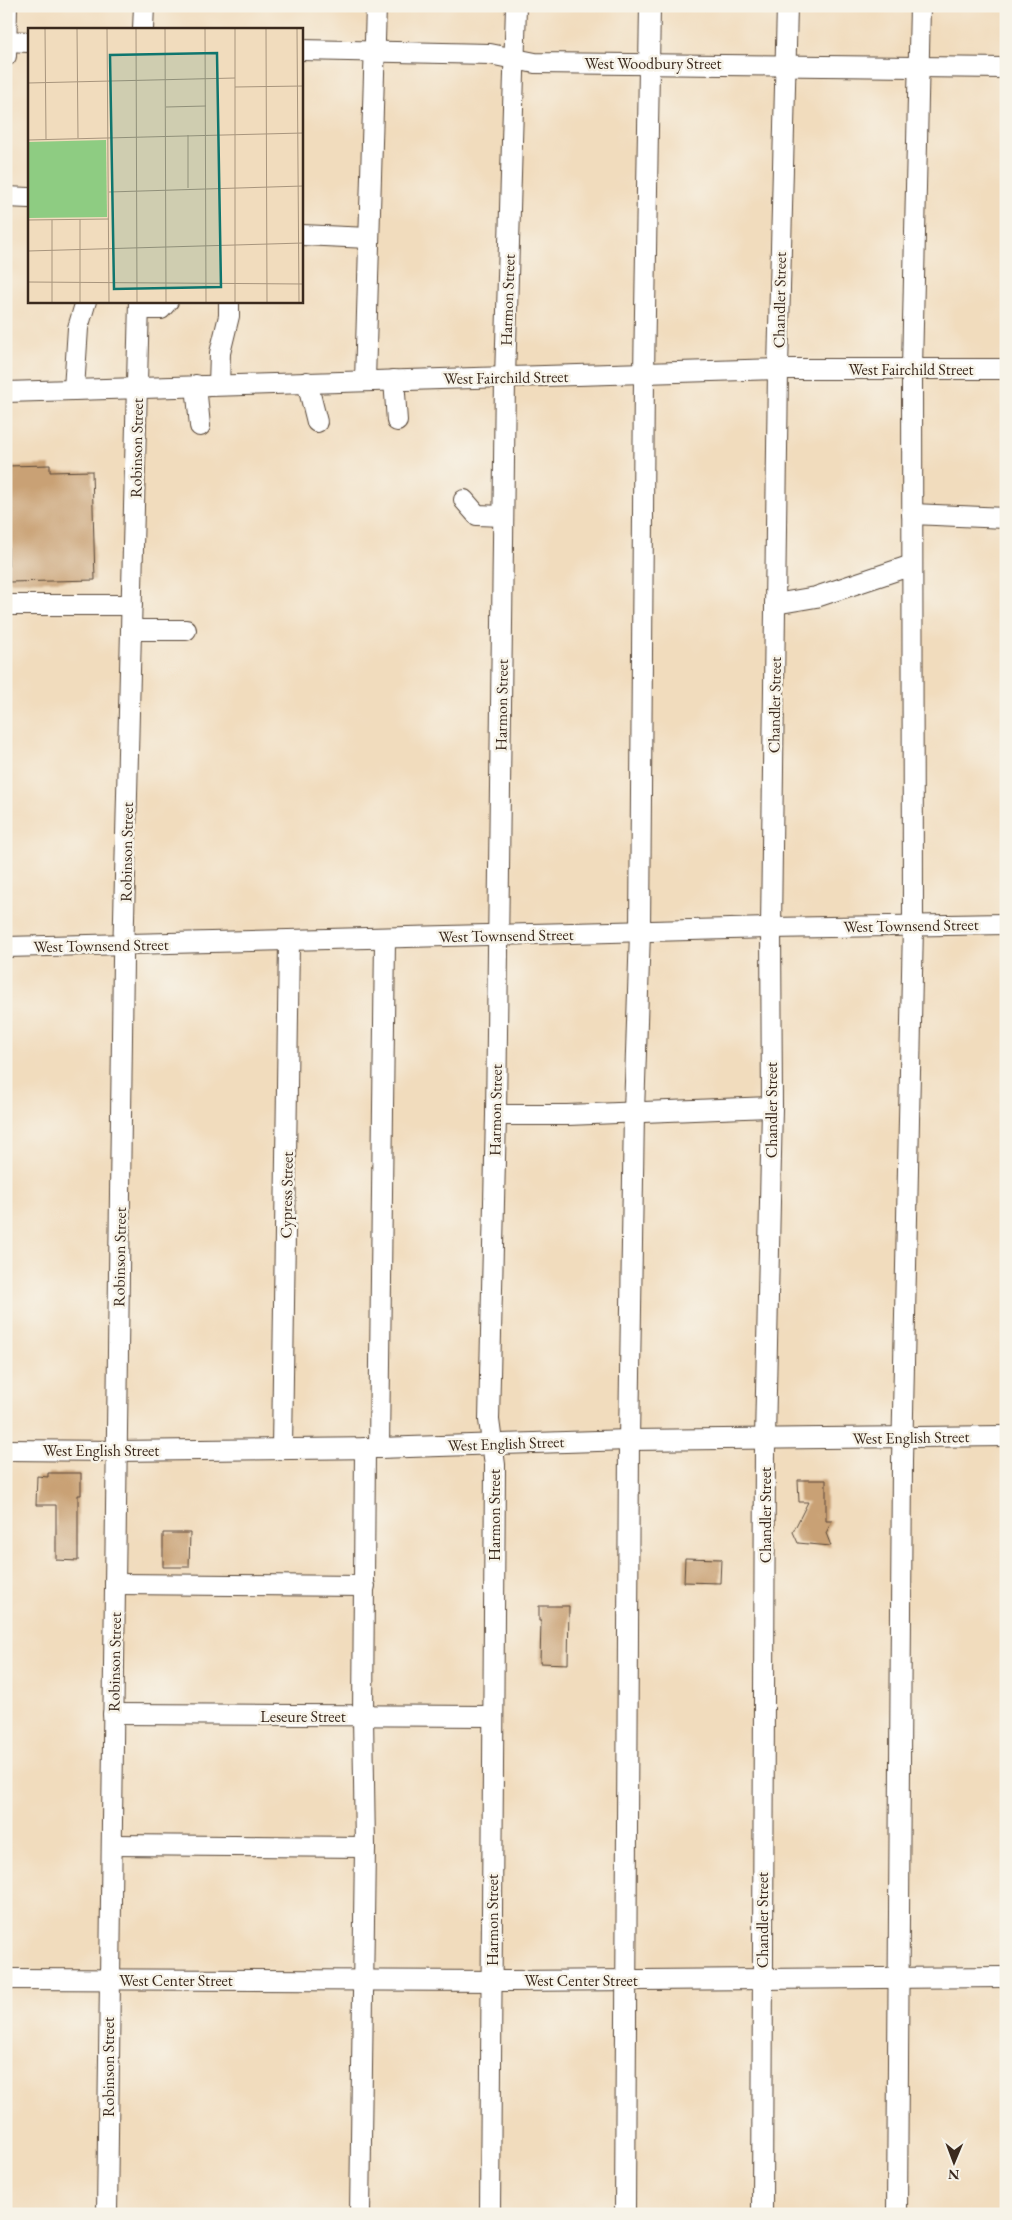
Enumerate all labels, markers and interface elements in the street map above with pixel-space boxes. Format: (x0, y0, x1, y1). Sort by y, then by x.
inset map (28, 28, 302, 302)
street label: West Woodbury Street (584, 53, 722, 74)
street label: Chandler Street (768, 252, 791, 348)
street label: Harmon Street (495, 254, 520, 346)
street label: West Fairchild Street (848, 359, 974, 380)
street label: West Fairchild Street (443, 366, 569, 389)
street label: Robinson Street (125, 398, 148, 498)
street label: Chandler Street (763, 657, 786, 753)
street label: Harmon Street (490, 659, 513, 751)
street label: Robinson Street (115, 802, 138, 902)
street label: West Townsend Street (843, 914, 979, 937)
street label: West Townsend Street (438, 924, 574, 947)
street label: West Townsend Street (33, 934, 169, 957)
street label: Chandler Street (761, 1062, 782, 1158)
street label: Harmon Street (484, 1064, 507, 1156)
street label: Cypress Street (275, 1151, 298, 1239)
street label: Robinson Street (108, 1207, 131, 1307)
street label: West English Street (853, 1426, 970, 1449)
street label: West English Street (447, 1431, 565, 1456)
street label: West English Street (43, 1440, 159, 1461)
street label: Chandler Street (755, 1467, 776, 1563)
street label: Harmon Street (484, 1469, 505, 1561)
street label: Robinson Street (103, 1612, 126, 1712)
street label: Leseure Street (260, 1706, 346, 1727)
street label: Chandler Street (752, 1872, 773, 1968)
street label: Harmon Street (482, 1874, 503, 1966)
street label: West Center Street (119, 1970, 233, 1991)
street label: West Center Street (524, 1970, 638, 1991)
street label: Robinson Street (98, 2017, 119, 2117)
north arrow (930, 2138, 980, 2188)
text: N (947, 2166, 960, 2184)

